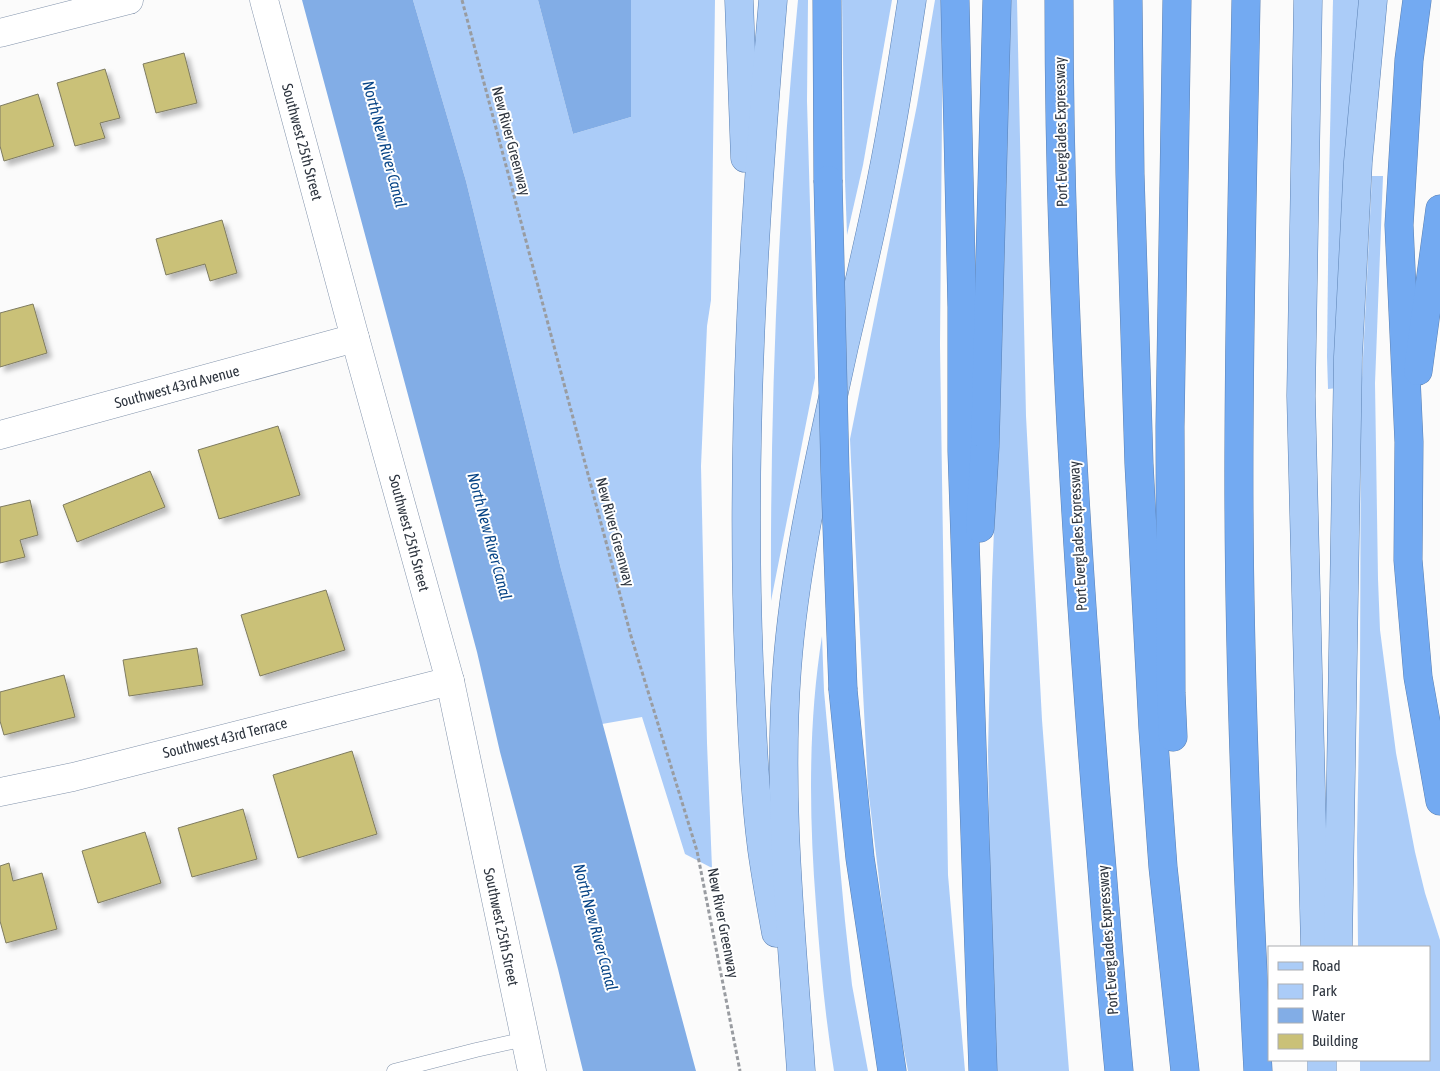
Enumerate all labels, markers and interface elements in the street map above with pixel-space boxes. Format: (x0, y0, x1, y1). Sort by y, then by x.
street label: Port Everglades Expressway (1051, 57, 1070, 207)
water label: North New River Canal (359, 79, 411, 209)
street label: Southwest 25th Street (279, 82, 326, 202)
street label: New River Greenway (489, 85, 534, 197)
street label: Southwest 43rd Avenue (113, 362, 241, 411)
street label: Port Everglades Expressway (1065, 461, 1090, 611)
water label: North New River Canal (464, 471, 516, 601)
street label: Southwest 25th Street (386, 473, 433, 593)
street label: New River Greenway (593, 476, 638, 588)
street label: Southwest 43rd Terrace (161, 714, 289, 761)
water label: North New River Canal (570, 862, 622, 992)
street label: Port Everglades Expressway (1094, 865, 1121, 1016)
street label: Southwest 25th Street (481, 866, 522, 987)
street label: New River Greenway (704, 866, 743, 979)
legend (1268, 946, 1430, 1061)
text: Road (1312, 957, 1341, 974)
text: Park (1312, 982, 1337, 999)
text: Water (1312, 1007, 1345, 1024)
text: Building (1312, 1032, 1358, 1049)

